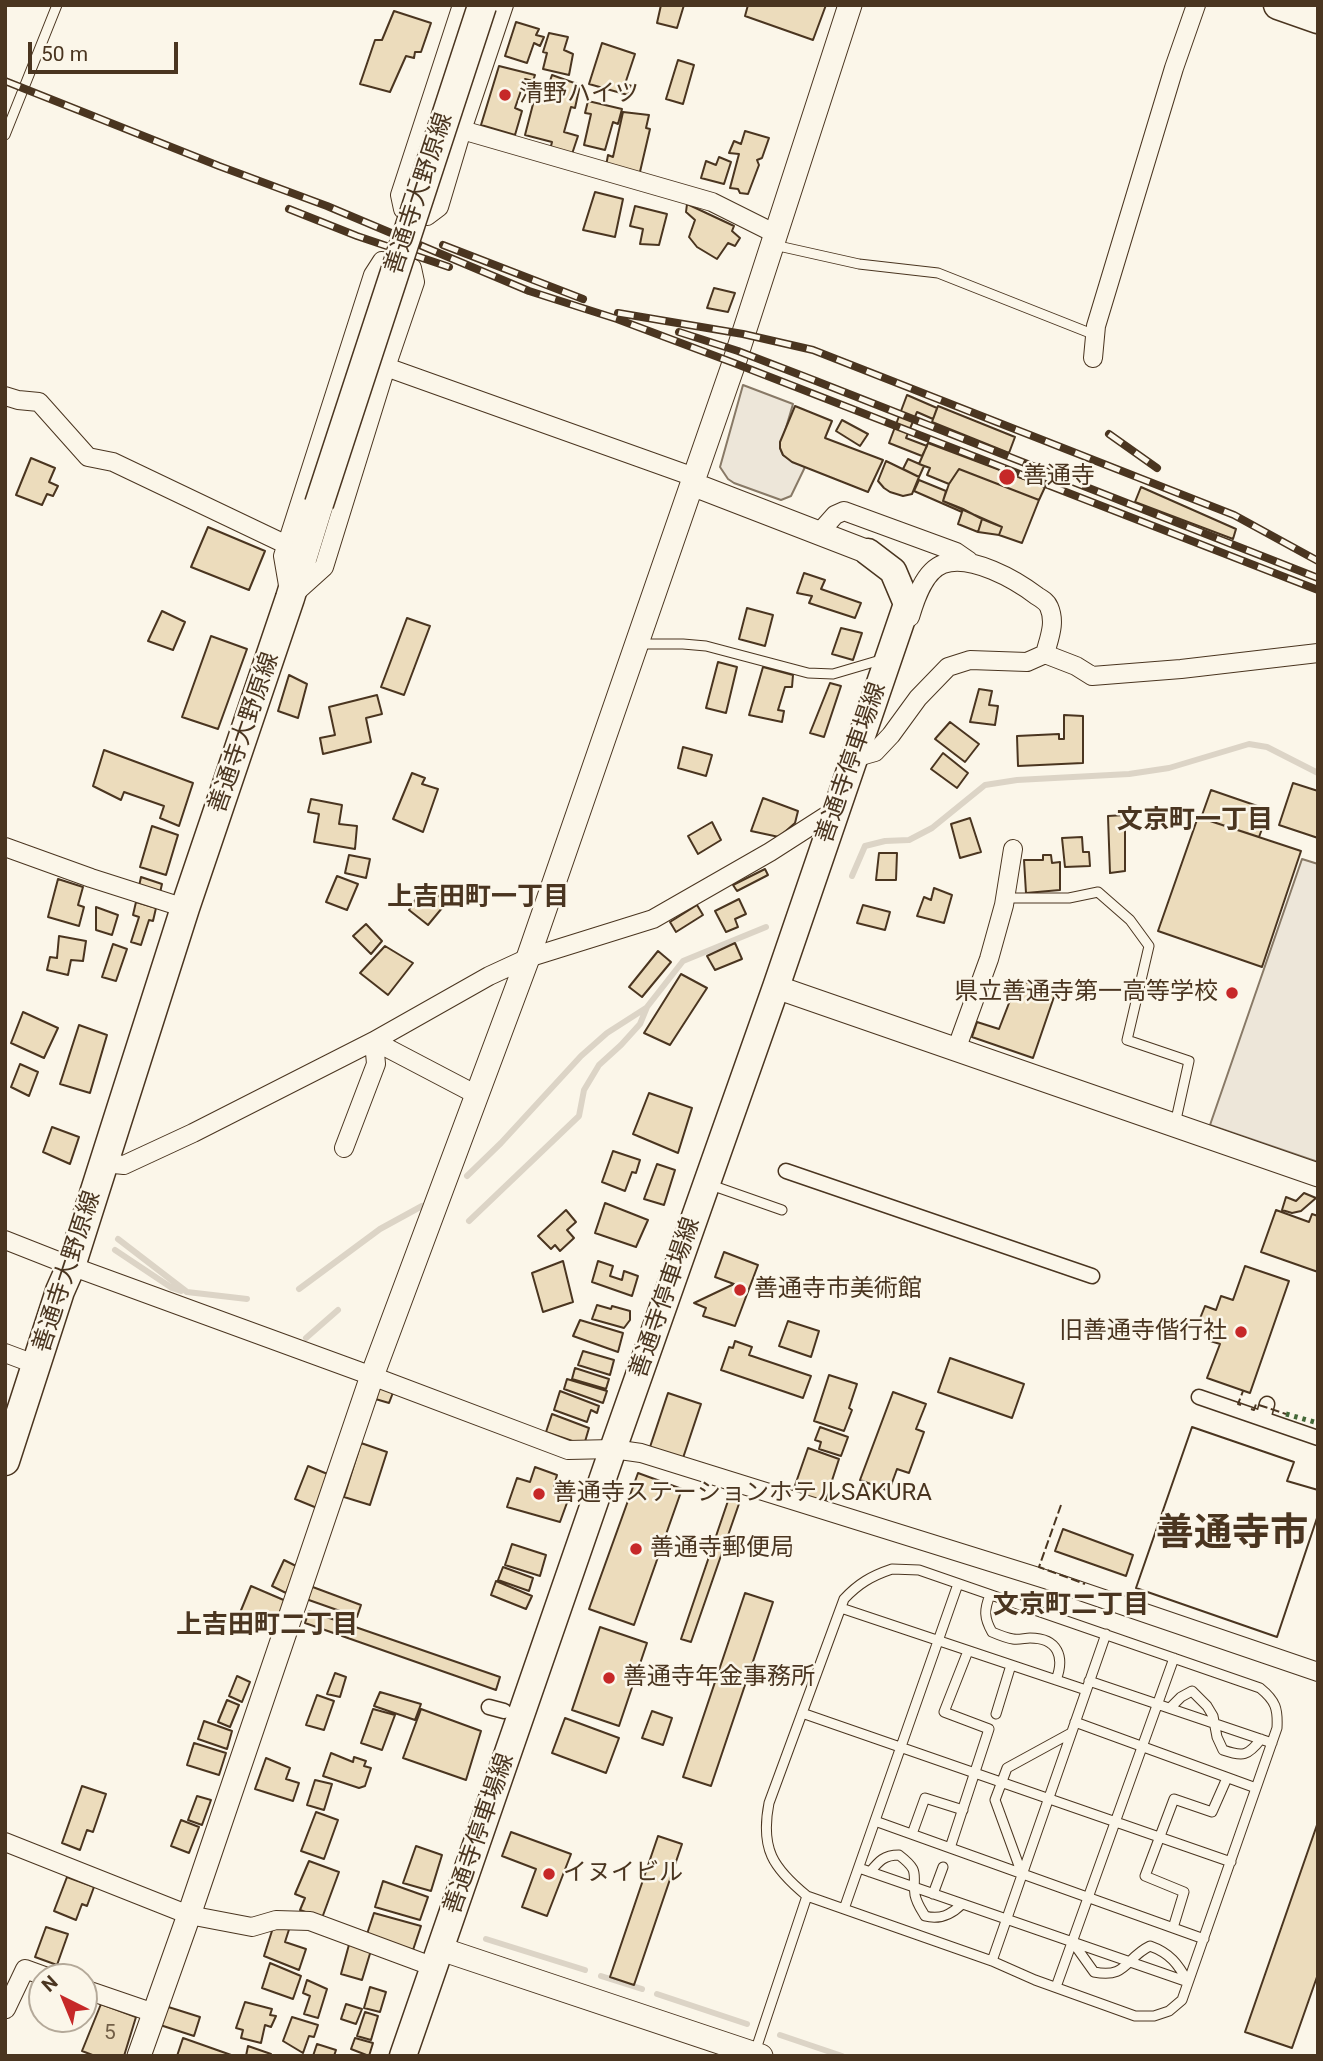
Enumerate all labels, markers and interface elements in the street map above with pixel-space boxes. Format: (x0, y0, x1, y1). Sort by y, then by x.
scale bar (32, 28, 182, 72)
text: 50 m (41, 42, 88, 66)
place label: 清野ハイツ (519, 81, 639, 109)
marker: 清野ハイツ (497, 87, 513, 103)
street label: 善通寺大野原線 (380, 110, 460, 278)
place label: 善通寺 (1023, 463, 1095, 491)
marker: 善通寺 (997, 467, 1017, 487)
street label: 善通寺大野原線 (204, 649, 286, 817)
street label: 善通寺停車場線 (811, 679, 893, 847)
district label: 文京町一丁目 (1117, 805, 1273, 837)
district label: 上吉田町一丁目 (387, 882, 569, 914)
place label: 県立善通寺第一高等学校 (954, 979, 1218, 1007)
marker: 県立善通寺第一高等学校 (1224, 985, 1240, 1001)
street label: 善通寺大野原線 (28, 1188, 108, 1356)
street label: 善通寺停車場線 (625, 1214, 707, 1382)
place label: 善通寺市美術館 (754, 1276, 922, 1304)
marker: 善通寺市美術館 (732, 1282, 748, 1298)
place label: 旧善通寺偕行社 (1059, 1318, 1227, 1346)
marker: 旧善通寺偕行社 (1233, 1324, 1249, 1340)
place label: 善通寺ステーションホテルSAKURA (553, 1480, 932, 1508)
marker: 善通寺ステーションホテルSAKURA (531, 1486, 547, 1502)
district label: 善通寺市 (1156, 1512, 1308, 1558)
place label: 善通寺郵便局 (650, 1535, 794, 1563)
marker: 善通寺郵便局 (628, 1541, 644, 1557)
district label: 文京町二丁目 (993, 1590, 1149, 1622)
district label: 上吉田町二丁目 (176, 1610, 358, 1642)
place label: 善通寺年金事務所 (623, 1664, 815, 1692)
marker: 善通寺年金事務所 (601, 1670, 617, 1686)
street label: 善通寺停車場線 (439, 1750, 521, 1918)
place label: イヌイビル (563, 1860, 683, 1888)
marker: イヌイビル (541, 1866, 557, 1882)
north arrow (28, 1963, 98, 2033)
text: N (37, 1971, 62, 1997)
house number: 5 (104, 2021, 116, 2047)

